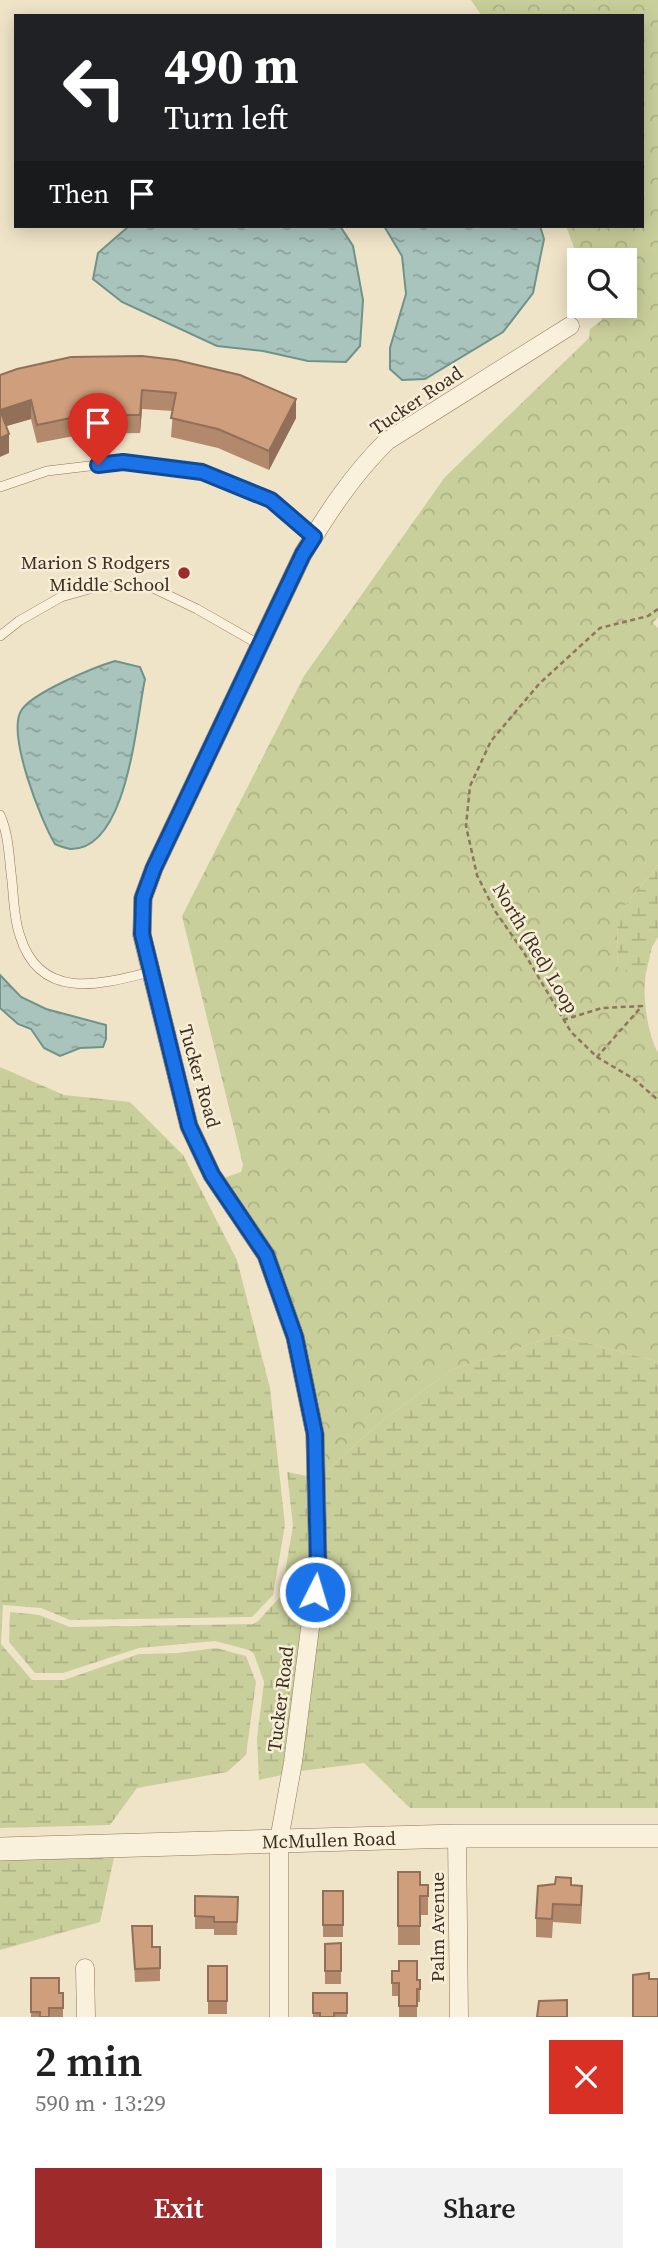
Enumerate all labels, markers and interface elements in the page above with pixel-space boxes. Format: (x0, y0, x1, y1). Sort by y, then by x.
text: 490 m (164, 32, 299, 99)
icon: left (49, 42, 140, 133)
text: Turn left (164, 96, 288, 140)
icon: arrive (123, 175, 161, 213)
text: Then (49, 176, 109, 212)
map controls (567, 248, 637, 318)
button: search (567, 248, 637, 318)
street label: Tucker Road (365, 359, 467, 440)
pin (68, 393, 128, 465)
icon: arrive (79, 404, 117, 442)
place label: Marion S Rodgers Middle School (21, 549, 170, 597)
marker: Marion S Rodgers Middle School (176, 565, 192, 581)
street label: North (Red) Loop (487, 878, 585, 1018)
street label: Tucker Road (173, 1021, 227, 1131)
position arrow (278, 1555, 352, 1629)
street label: Tucker Road (261, 1644, 299, 1753)
street label: McMullen Road (262, 1825, 396, 1855)
street label: Palm Avenue (424, 1872, 450, 1982)
text: 2 min (35, 2032, 143, 2090)
button: close (549, 2040, 623, 2114)
text: 590 m · 13:29 (35, 2087, 166, 2119)
button: Exit (35, 2168, 322, 2248)
button: Share (336, 2168, 623, 2248)

